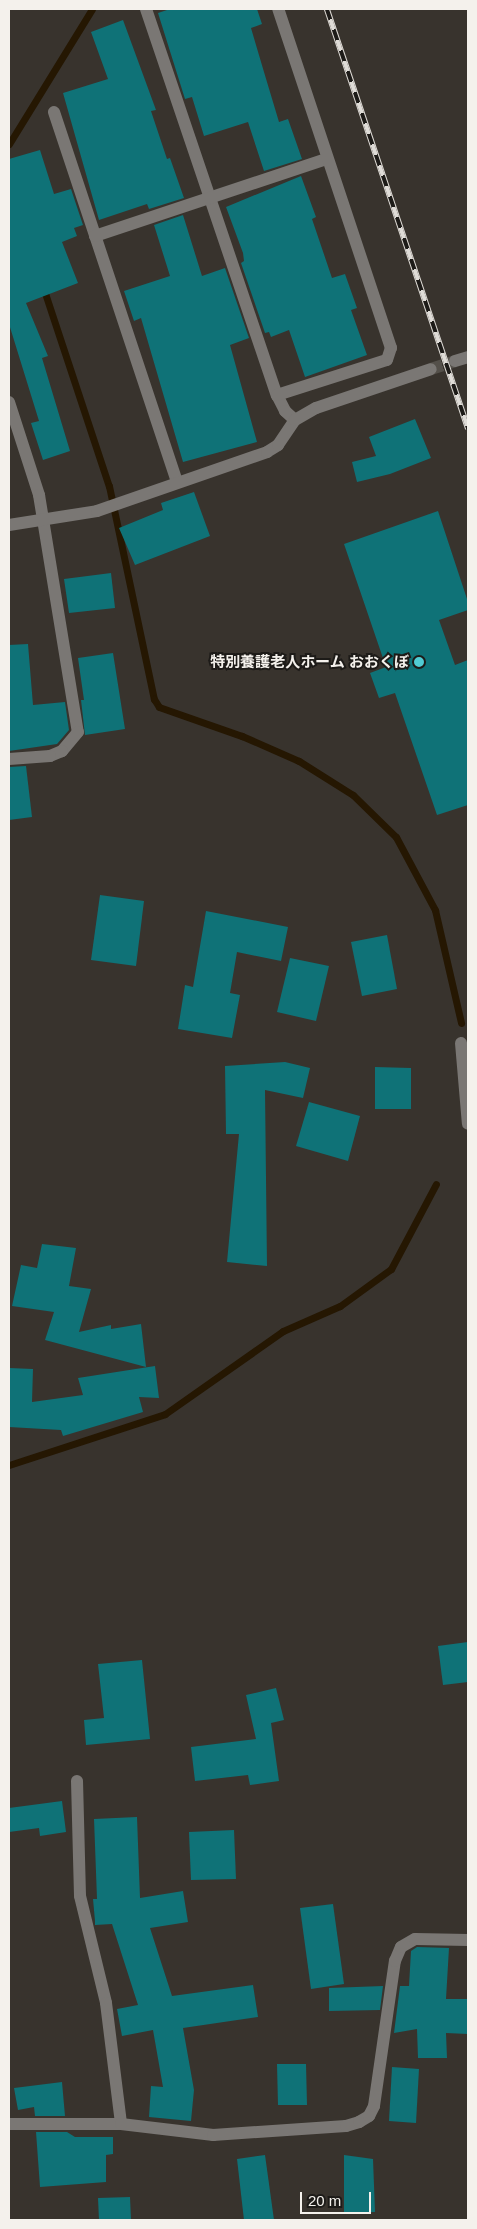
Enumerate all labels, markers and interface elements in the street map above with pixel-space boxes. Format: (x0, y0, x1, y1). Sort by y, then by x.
place label: 特別養護老人ホーム おおくぼ (210, 653, 409, 671)
marker: 特別養護老人ホーム おおくぼ (413, 656, 425, 668)
scale bar (302, 2182, 373, 2214)
text: 20 m (308, 2192, 341, 2209)

